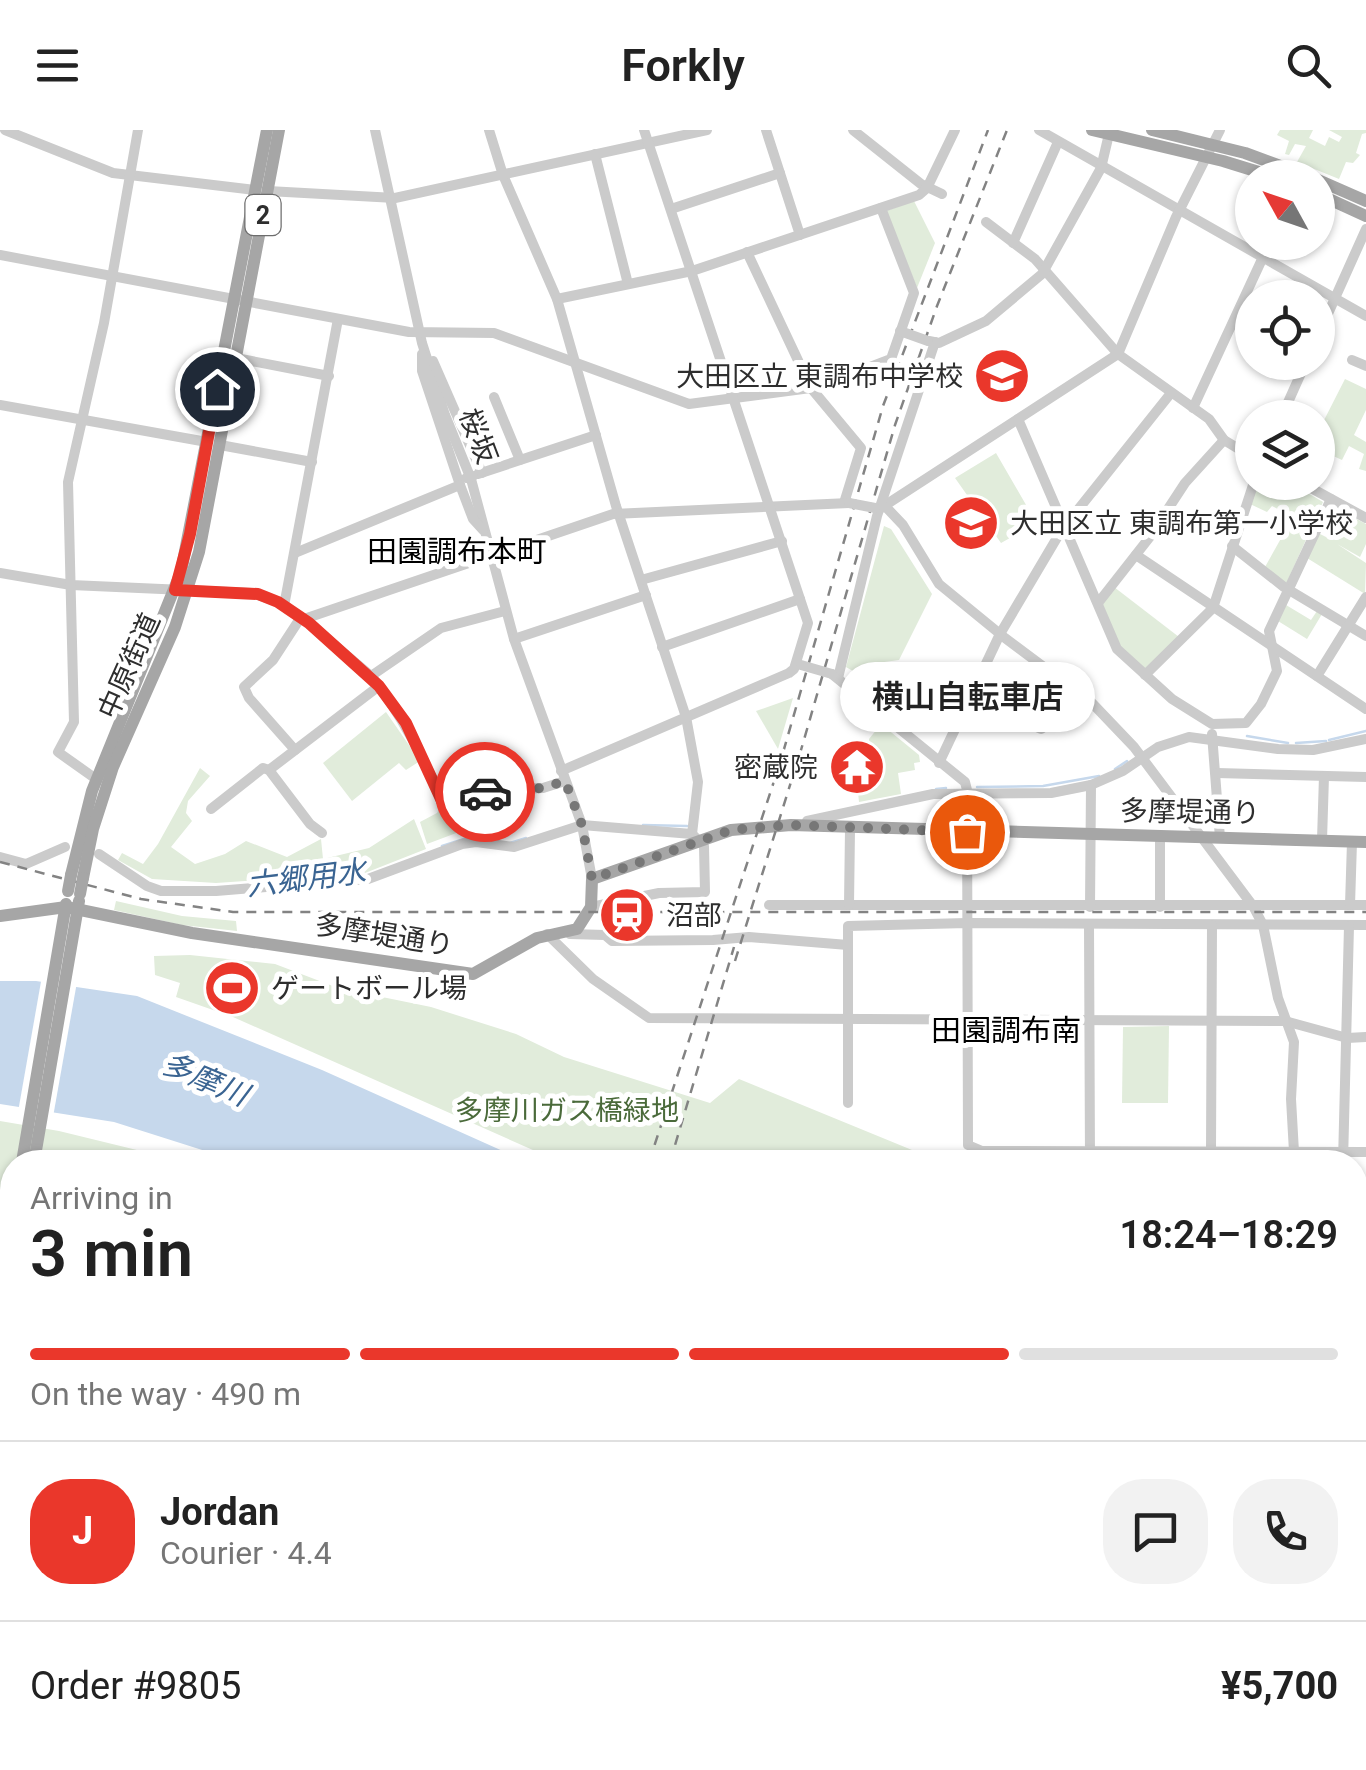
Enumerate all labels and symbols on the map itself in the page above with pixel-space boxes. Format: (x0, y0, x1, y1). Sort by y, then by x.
north arrow (1235, 160, 1335, 260)
road number: 2 (246, 195, 280, 235)
school or university icon: 大田区立 東調布中学校 (972, 346, 1032, 406)
pin (175, 347, 260, 432)
place label: 大田区立 東調布中学校 (676, 360, 963, 393)
street label: 桜坂 (453, 404, 503, 468)
school or university icon: 大田区立 東調布第一小学校 (941, 493, 1001, 553)
place label: 大田区立 東調布第一小学校 (1010, 507, 1353, 540)
district label: 田園調布本町 (367, 534, 547, 569)
street label: 中原街道 (91, 608, 167, 724)
callout: 横山自転車店 (840, 662, 1094, 732)
temple icon: 密蔵院 (827, 737, 887, 797)
courier (435, 742, 535, 842)
place label: 密蔵院 (734, 751, 818, 784)
pin (925, 790, 1010, 875)
street label: 多摩堤通り (1120, 794, 1260, 830)
water label: 六郷用水 (244, 853, 371, 903)
station icon: 沼部 (597, 885, 657, 945)
place label: 沼部 (666, 899, 722, 932)
street label: 多摩堤通り (312, 908, 456, 962)
sports icon: ゲートボール場 (202, 958, 262, 1018)
place label: ゲートボール場 (271, 972, 467, 1005)
district label: 田園調布南 (931, 1013, 1081, 1048)
water label: 多摩川 (157, 1045, 256, 1114)
park label: 多摩川ガス橋緑地 (455, 1094, 679, 1127)

